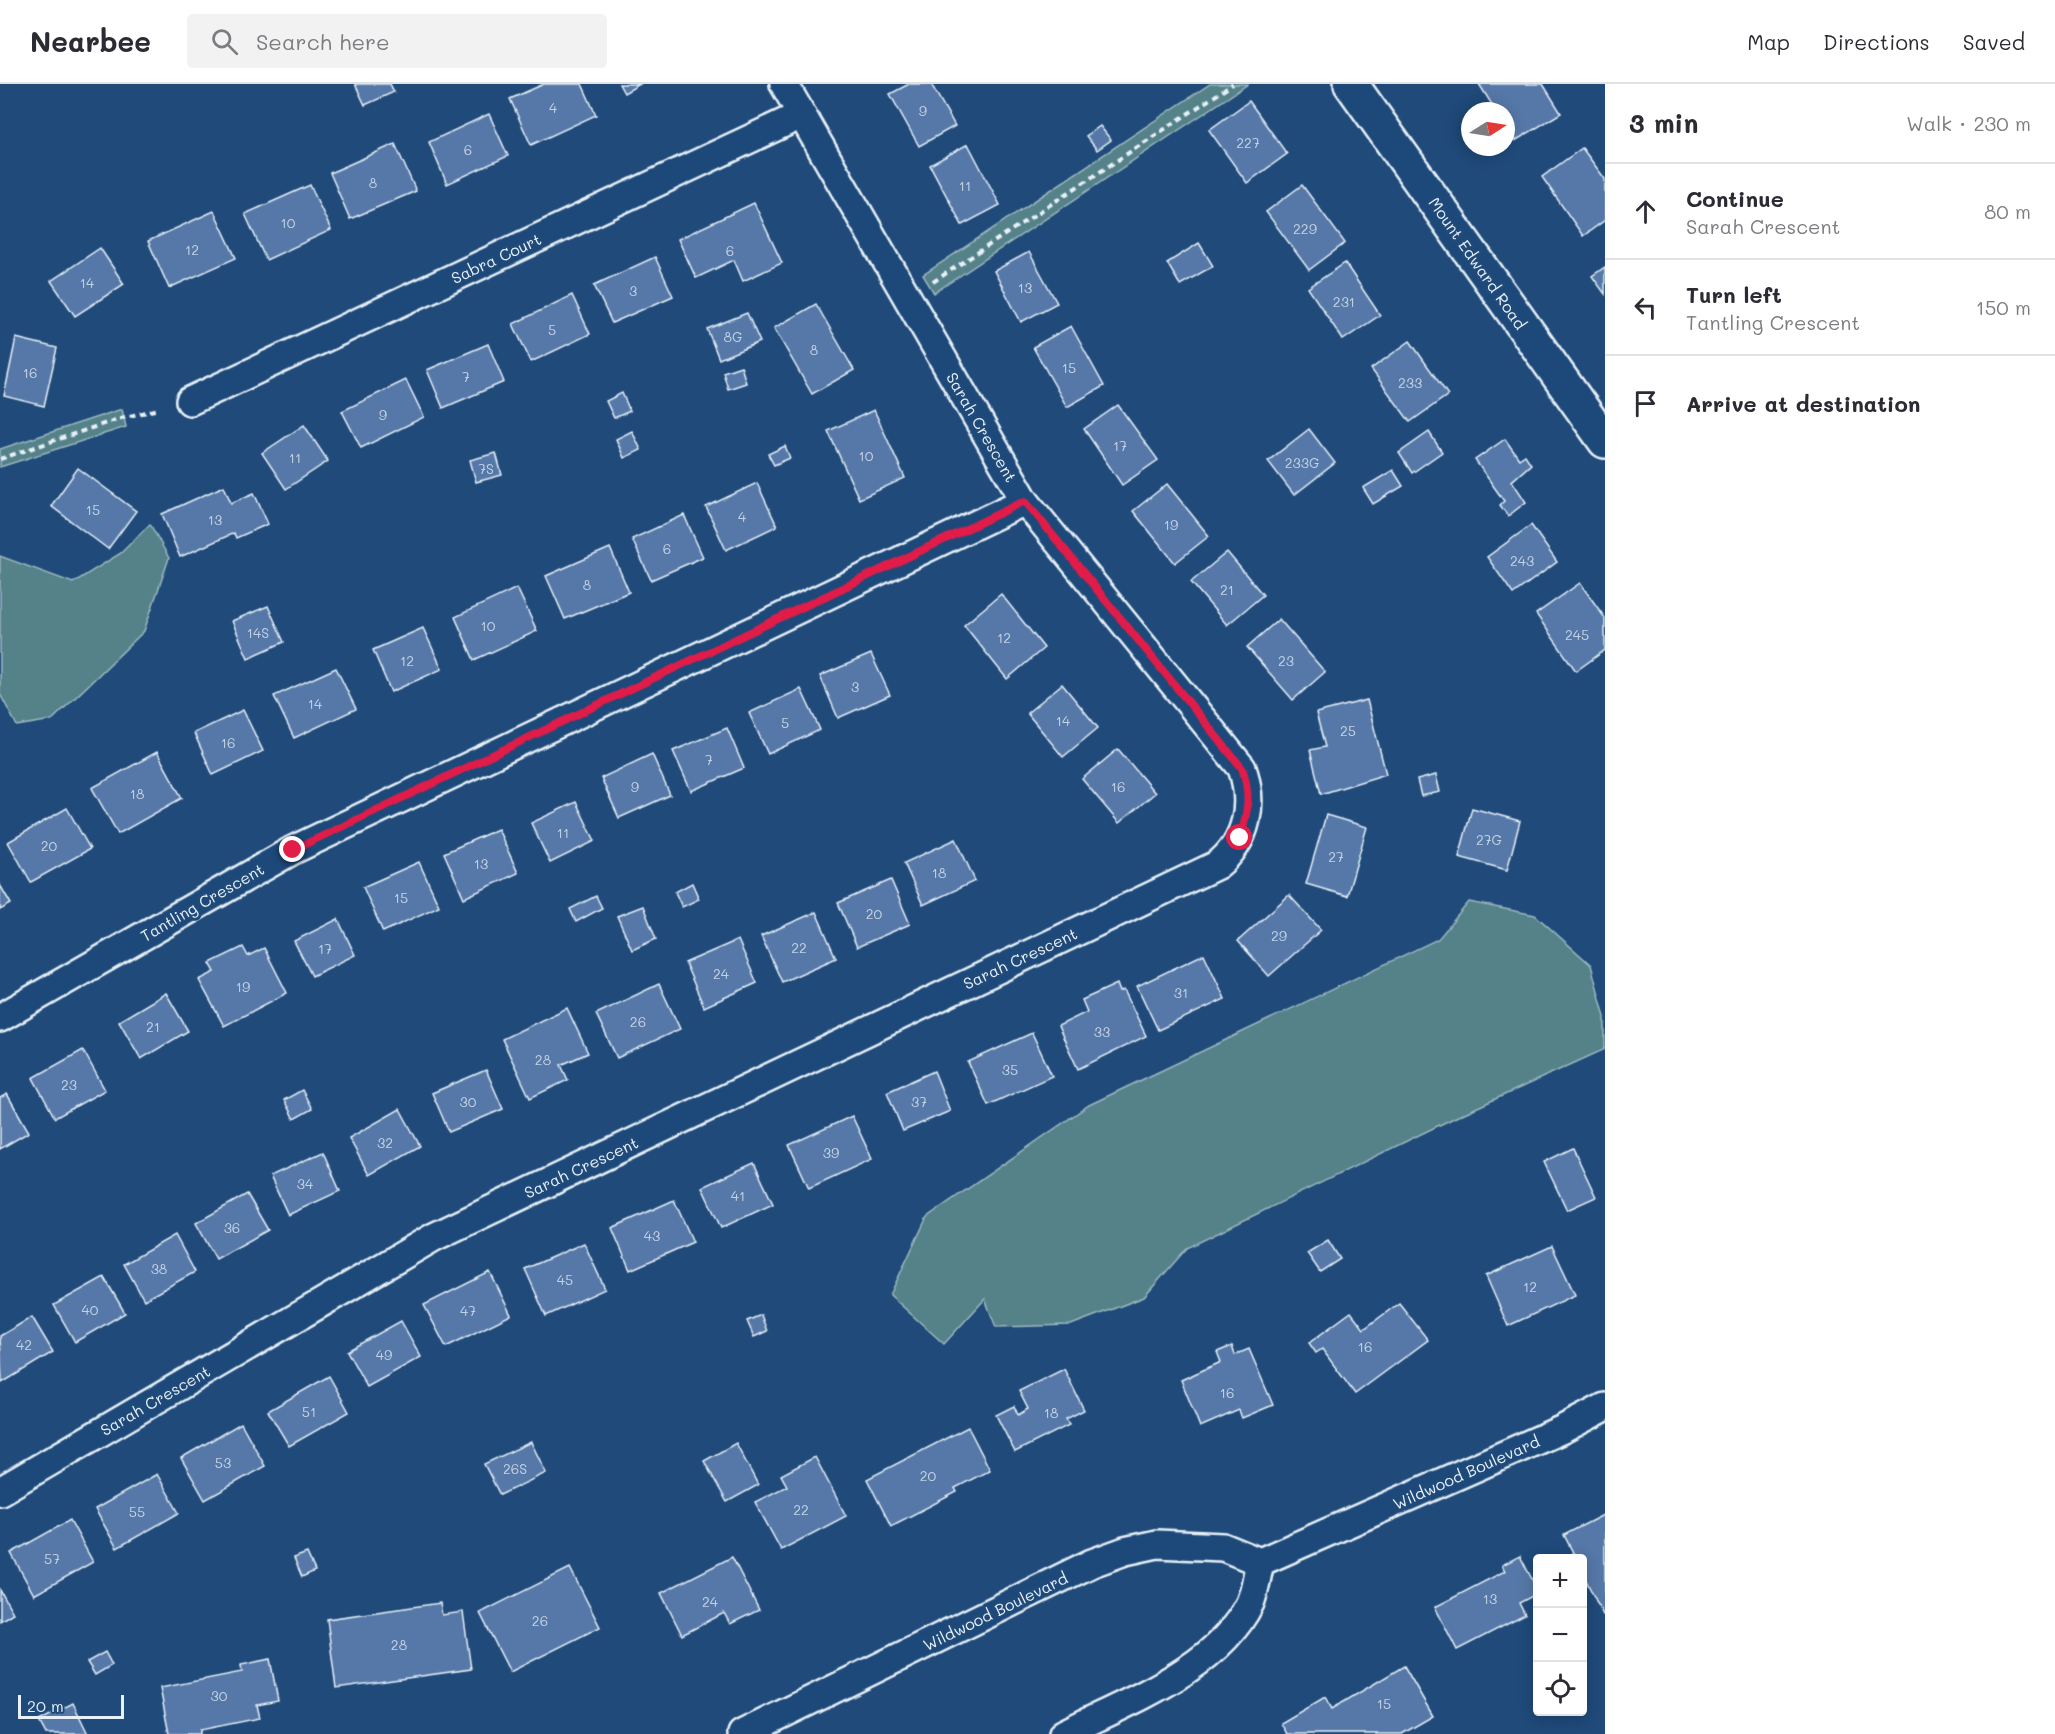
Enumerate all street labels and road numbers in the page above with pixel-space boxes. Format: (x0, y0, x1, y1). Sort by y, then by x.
street label: Mount Edward Road (1424, 193, 1532, 333)
street label: Sabra Court (448, 228, 544, 288)
street label: Sarah Crescent (942, 368, 1022, 486)
street label: Tantling Crescent (136, 858, 268, 946)
street label: Sarah Crescent (960, 922, 1080, 994)
street label: Sarah Crescent (521, 1131, 641, 1203)
street label: Sarah Crescent (96, 1360, 214, 1440)
street label: Wildwood Boulevard (1389, 1430, 1543, 1514)
street label: Wildwood Boulevard (919, 1567, 1071, 1655)

